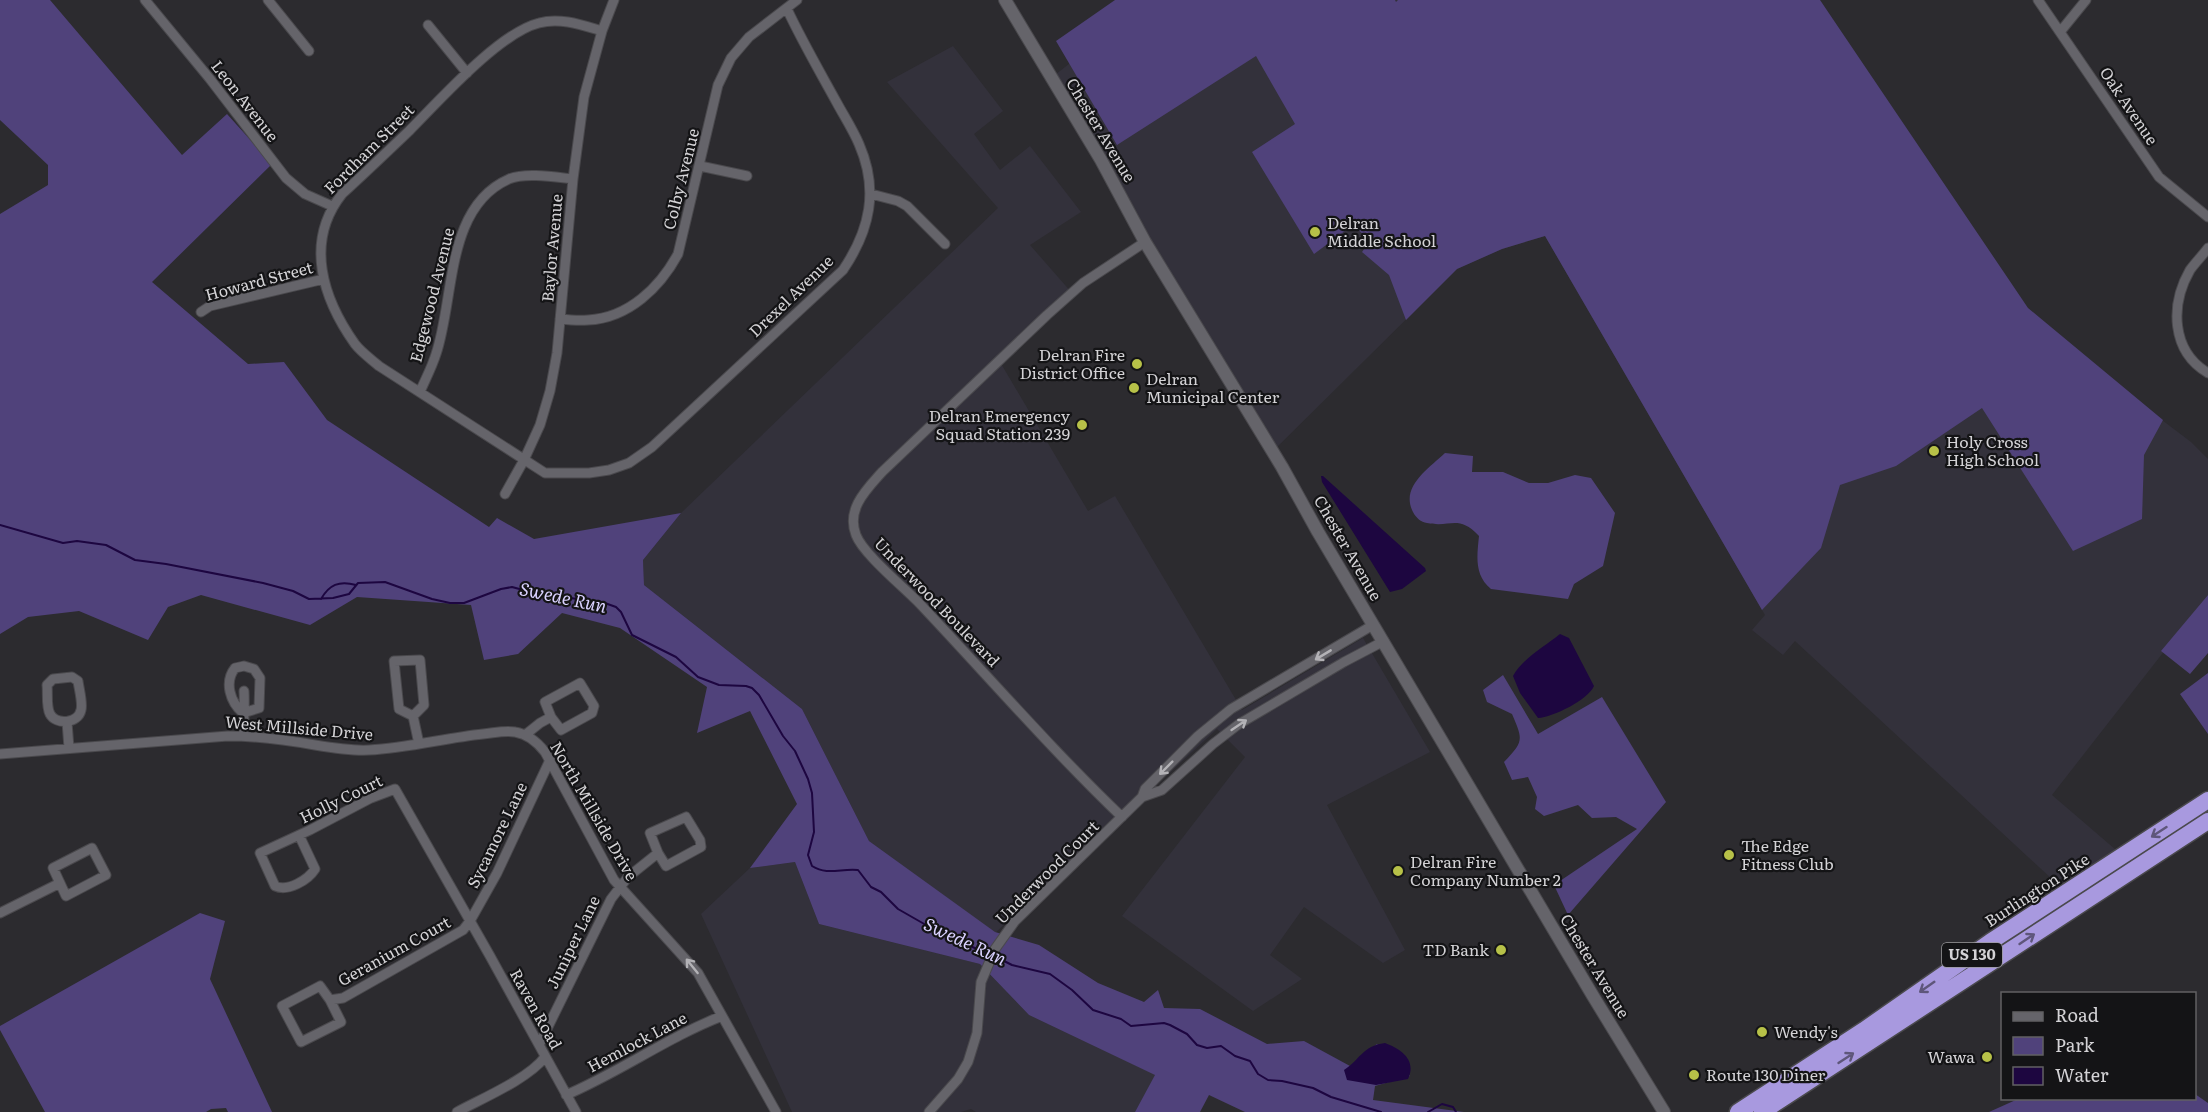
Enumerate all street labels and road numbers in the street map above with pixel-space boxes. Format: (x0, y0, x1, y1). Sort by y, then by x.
street label: Leon Avenue (206, 55, 285, 146)
street label: Oak Avenue (2095, 61, 2165, 149)
street label: Chester Avenue (1061, 73, 1143, 186)
street label: Fordham Street (318, 97, 419, 199)
street label: Colby Avenue (656, 126, 704, 232)
street label: Baylor Avenue (534, 193, 568, 303)
street label: Edgewood Avenue (403, 225, 459, 365)
street label: Drexel Avenue (743, 249, 838, 342)
street label: Howard Street (202, 254, 316, 306)
street label: Chester Avenue (1309, 490, 1389, 605)
street label: Underwood Boulevard (869, 531, 1006, 672)
street label: West Millside Drive (224, 709, 374, 745)
street label: North Millside Drive (545, 736, 645, 885)
street label: Holly Court (295, 767, 387, 829)
street label: Sycamore Lane (460, 777, 532, 892)
street label: Underwood Court (989, 813, 1104, 929)
street label: Burlington Pike (1979, 846, 2093, 932)
street label: Juniper Lane (539, 891, 605, 992)
street label: Geranium Court (333, 909, 455, 991)
street label: Chester Avenue (1555, 909, 1637, 1022)
road number: US 130 (1942, 943, 2002, 967)
street label: Raven Road (505, 964, 569, 1054)
street label: Hemlock Lane (582, 1005, 691, 1077)

